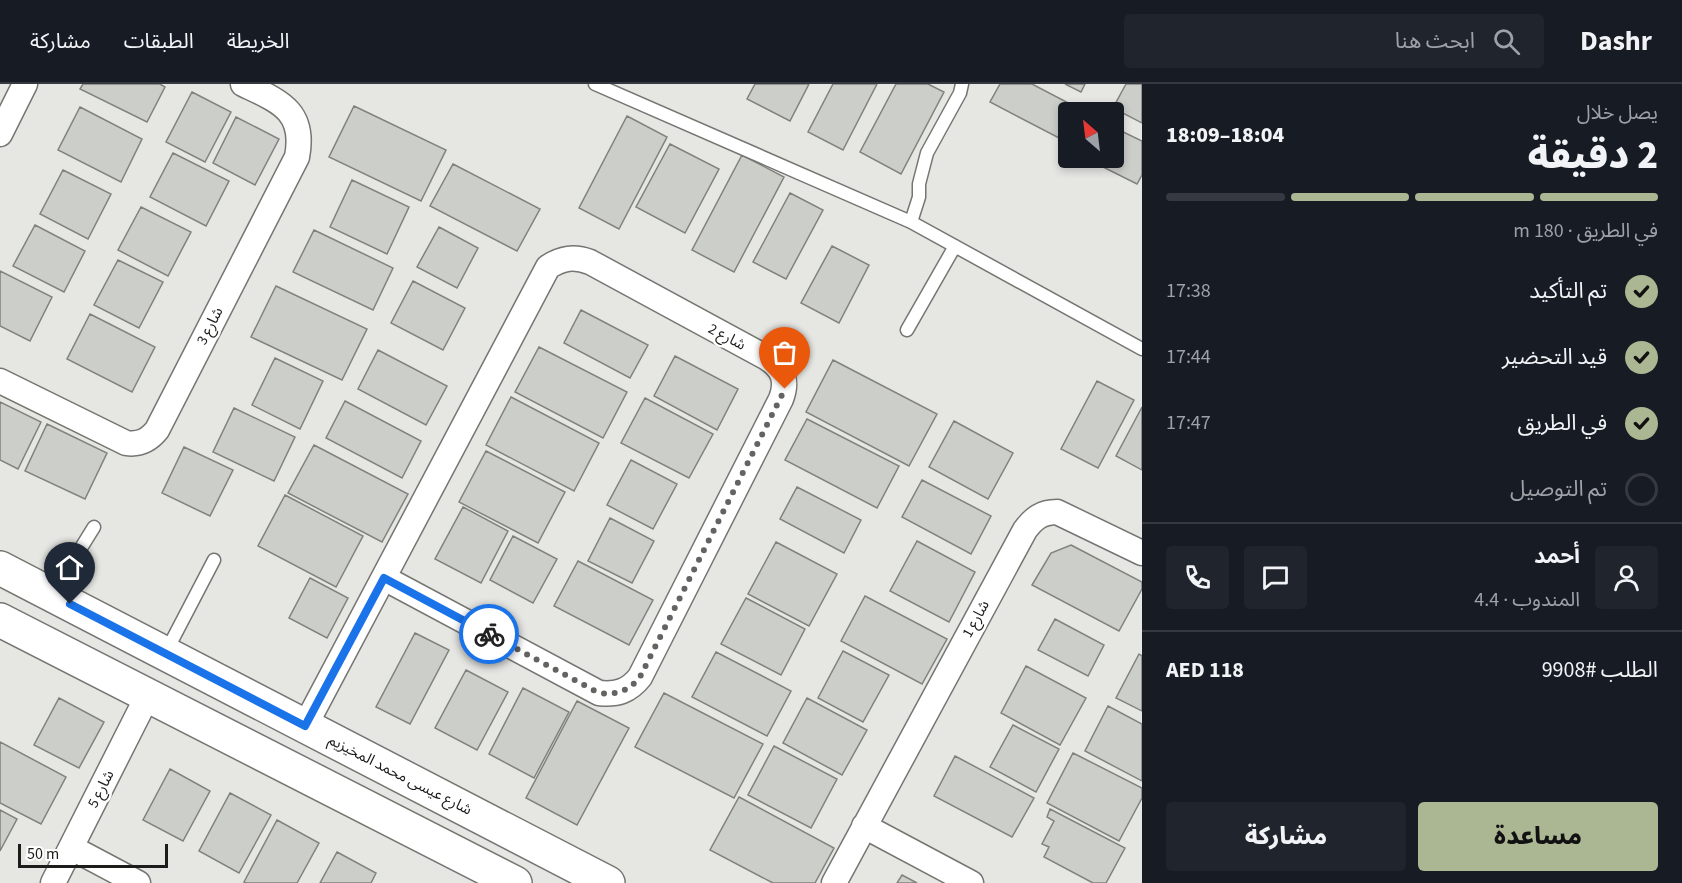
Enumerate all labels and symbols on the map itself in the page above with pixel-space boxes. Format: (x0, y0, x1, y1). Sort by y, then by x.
north arrow (1058, 102, 1124, 168)
street label: شارع 3 (192, 303, 229, 349)
street label: شارع 2 (704, 318, 750, 357)
pin (759, 327, 810, 389)
pin (44, 542, 95, 604)
street label: شارع 1 (957, 596, 996, 642)
courier (459, 604, 519, 664)
street label: شارع عيسى محمد المخيزيم (324, 730, 476, 821)
street label: شارع 5 (83, 766, 120, 812)
scale bar (18, 841, 168, 868)

